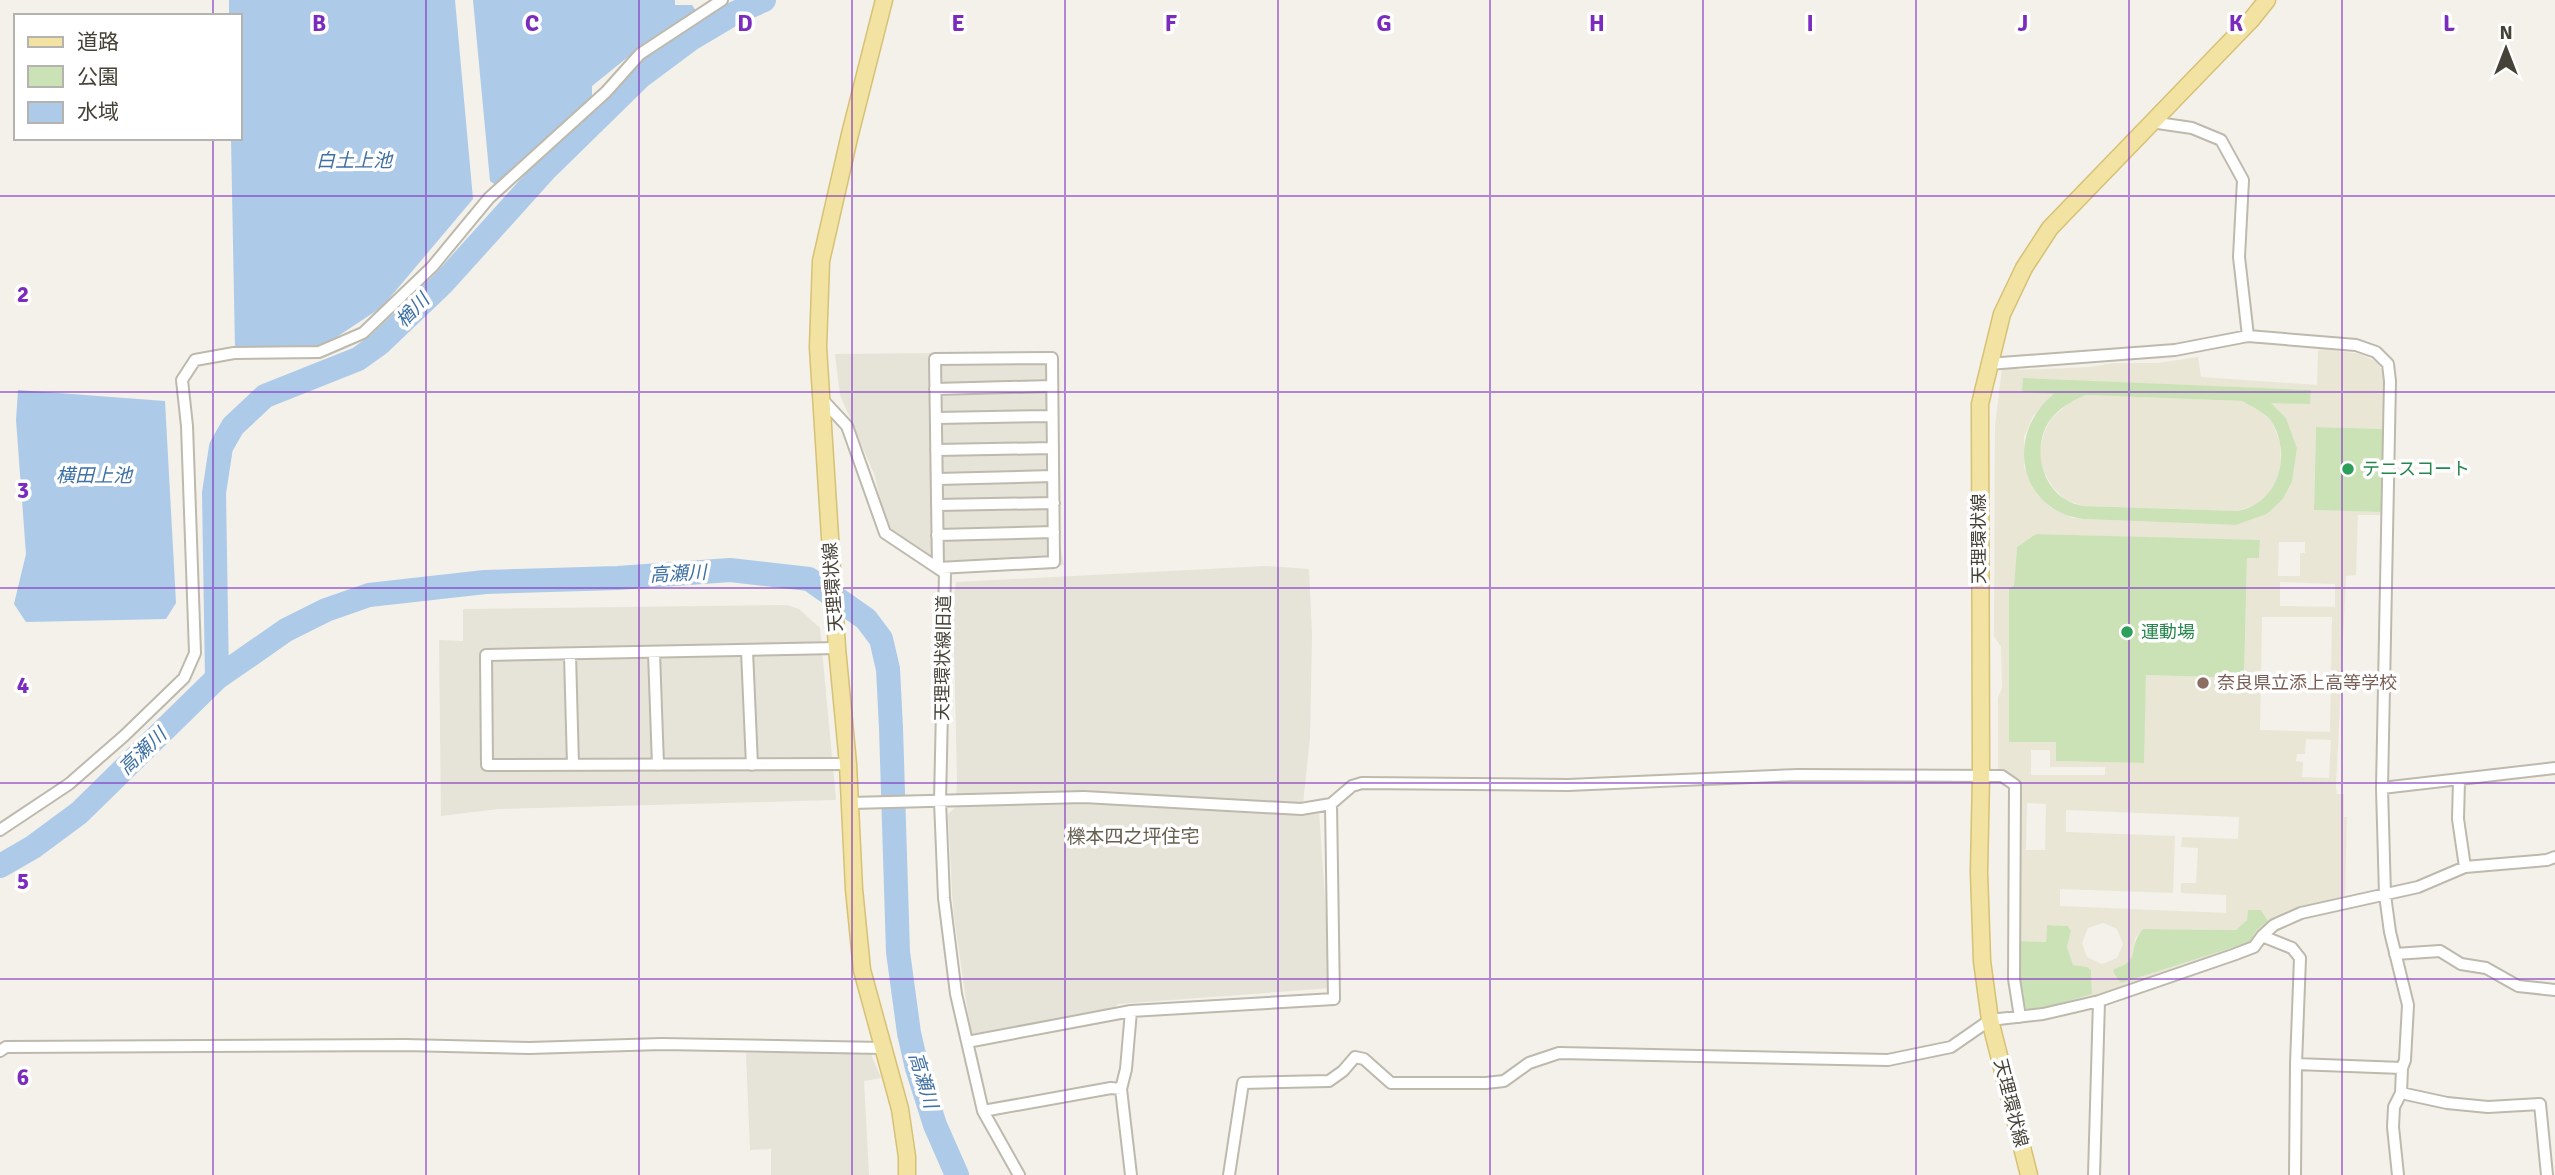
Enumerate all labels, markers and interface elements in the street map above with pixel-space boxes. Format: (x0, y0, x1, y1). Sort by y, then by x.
text: B (312, 9, 326, 38)
text: C (525, 9, 539, 38)
text: D (737, 9, 753, 38)
text: E (951, 9, 965, 38)
text: F (1165, 9, 1177, 38)
text: G (1376, 9, 1392, 38)
text: H (1589, 9, 1605, 38)
text: I (1806, 9, 1814, 38)
text: J (2018, 9, 2028, 38)
text: K (2229, 9, 2244, 38)
text: L (2443, 9, 2455, 38)
legend (14, 14, 242, 140)
north arrow (2471, 14, 2541, 84)
text: N (2499, 21, 2513, 45)
text: 道路 (77, 29, 119, 55)
text: 公園 (77, 64, 119, 90)
text: 水域 (77, 99, 119, 125)
water label: 白土上池 (316, 149, 394, 173)
text: 2 (17, 280, 29, 309)
water label: 楢川 (391, 287, 436, 333)
place label: テニスコート (2362, 458, 2470, 480)
marker: テニスコート (2340, 461, 2356, 477)
water label: 横田上池 (56, 464, 134, 488)
text: 3 (17, 476, 29, 505)
street label: 天理環状線 (1968, 494, 1990, 584)
street label: 天理環状線 (819, 541, 847, 633)
water label: 高瀬川 (649, 560, 709, 587)
street label: 天理環状線旧道 (931, 595, 955, 721)
place label: 運動場 (2141, 621, 2195, 643)
marker: 運動場 (2119, 624, 2135, 640)
text: 4 (17, 671, 29, 700)
place label: 奈良県立添上高等学校 (2217, 672, 2397, 694)
marker: 奈良県立添上高等学校 (2195, 675, 2211, 691)
water label: 高瀬川 (114, 722, 173, 780)
district label: 櫟本四之坪住宅 (1066, 825, 1200, 849)
text: 5 (17, 867, 29, 896)
water label: 高瀬川 (903, 1050, 943, 1113)
street label: 天理環状線 (1989, 1057, 2033, 1149)
text: 6 (17, 1063, 29, 1092)

